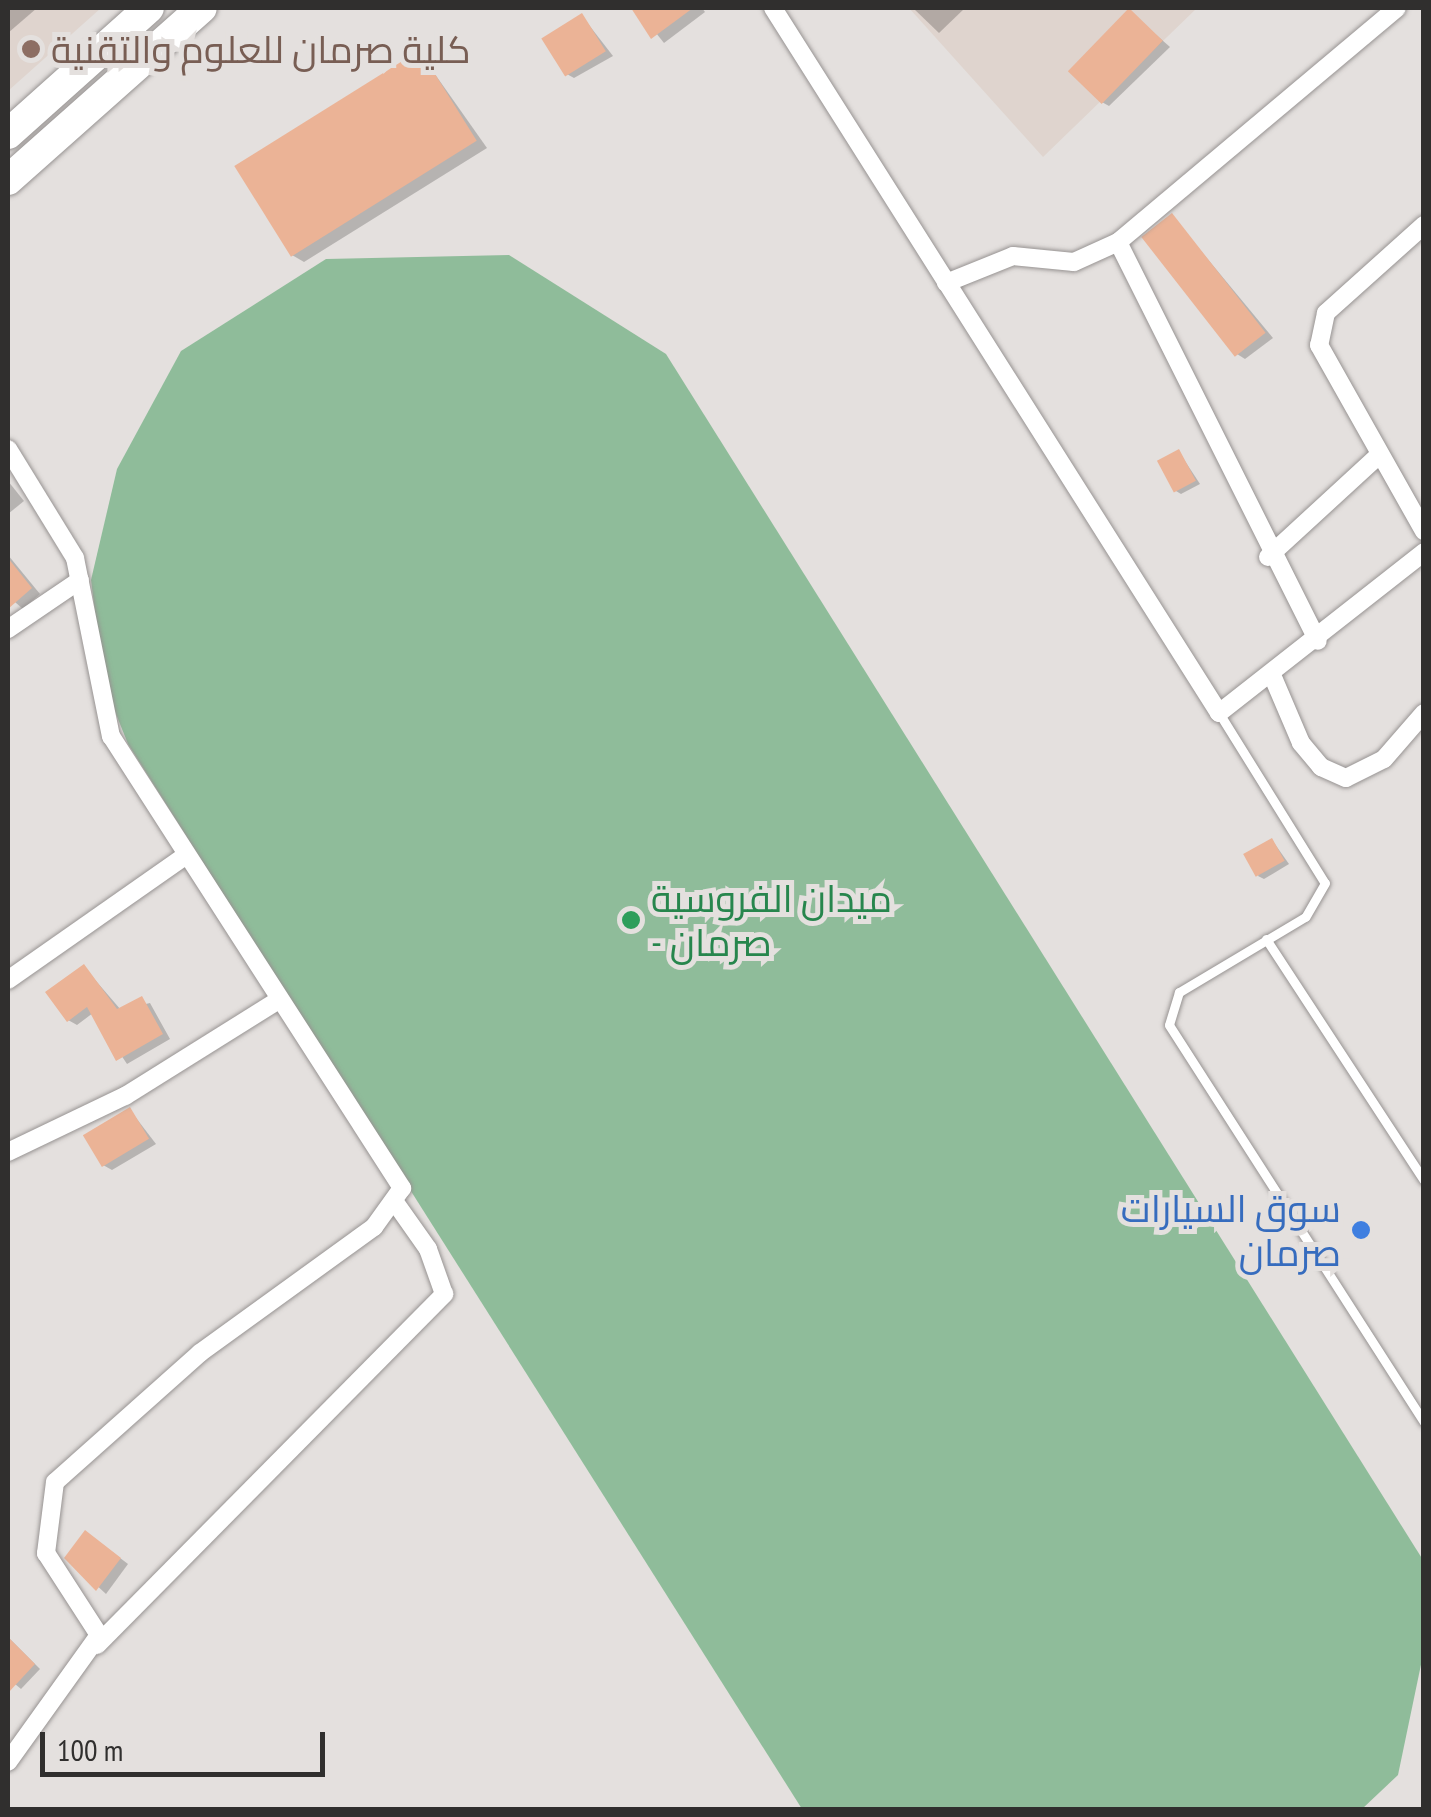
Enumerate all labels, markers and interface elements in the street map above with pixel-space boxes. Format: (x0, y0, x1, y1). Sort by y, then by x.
place label: كلية صرمان للعلوم والتقنية (51, 26, 471, 72)
marker: كلية صرمان للعلوم والتقنية (20, 38, 42, 60)
place label: ميدان الفروسية - صرمان (651, 875, 892, 964)
marker: ميدان الفروسية - صرمان (620, 909, 642, 931)
place label: سوق السيارات صرمان (1121, 1185, 1341, 1274)
marker: سوق السيارات صرمان (1350, 1219, 1372, 1241)
scale bar (45, 1712, 330, 1774)
text: 100 m (57, 1730, 123, 1769)

